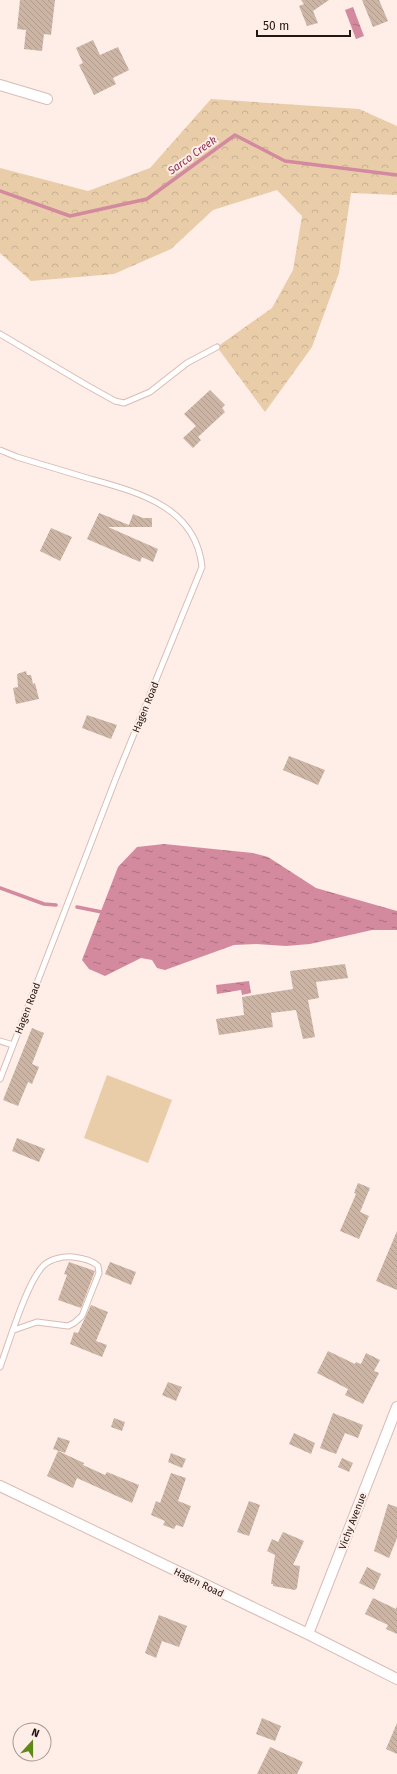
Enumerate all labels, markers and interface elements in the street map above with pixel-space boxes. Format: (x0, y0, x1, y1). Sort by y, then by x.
scale bar (257, 12, 350, 38)
text: 50 m (263, 19, 289, 33)
water label: Sarco Creek (164, 133, 219, 178)
street label: Hagen Road (130, 680, 162, 735)
street label: Hagen Road (13, 981, 43, 1036)
street label: Vichy Avenue (337, 1491, 369, 1551)
street label: Hagen Road (172, 1566, 226, 1600)
north arrow (12, 1722, 52, 1762)
text: N (30, 1726, 41, 1741)

